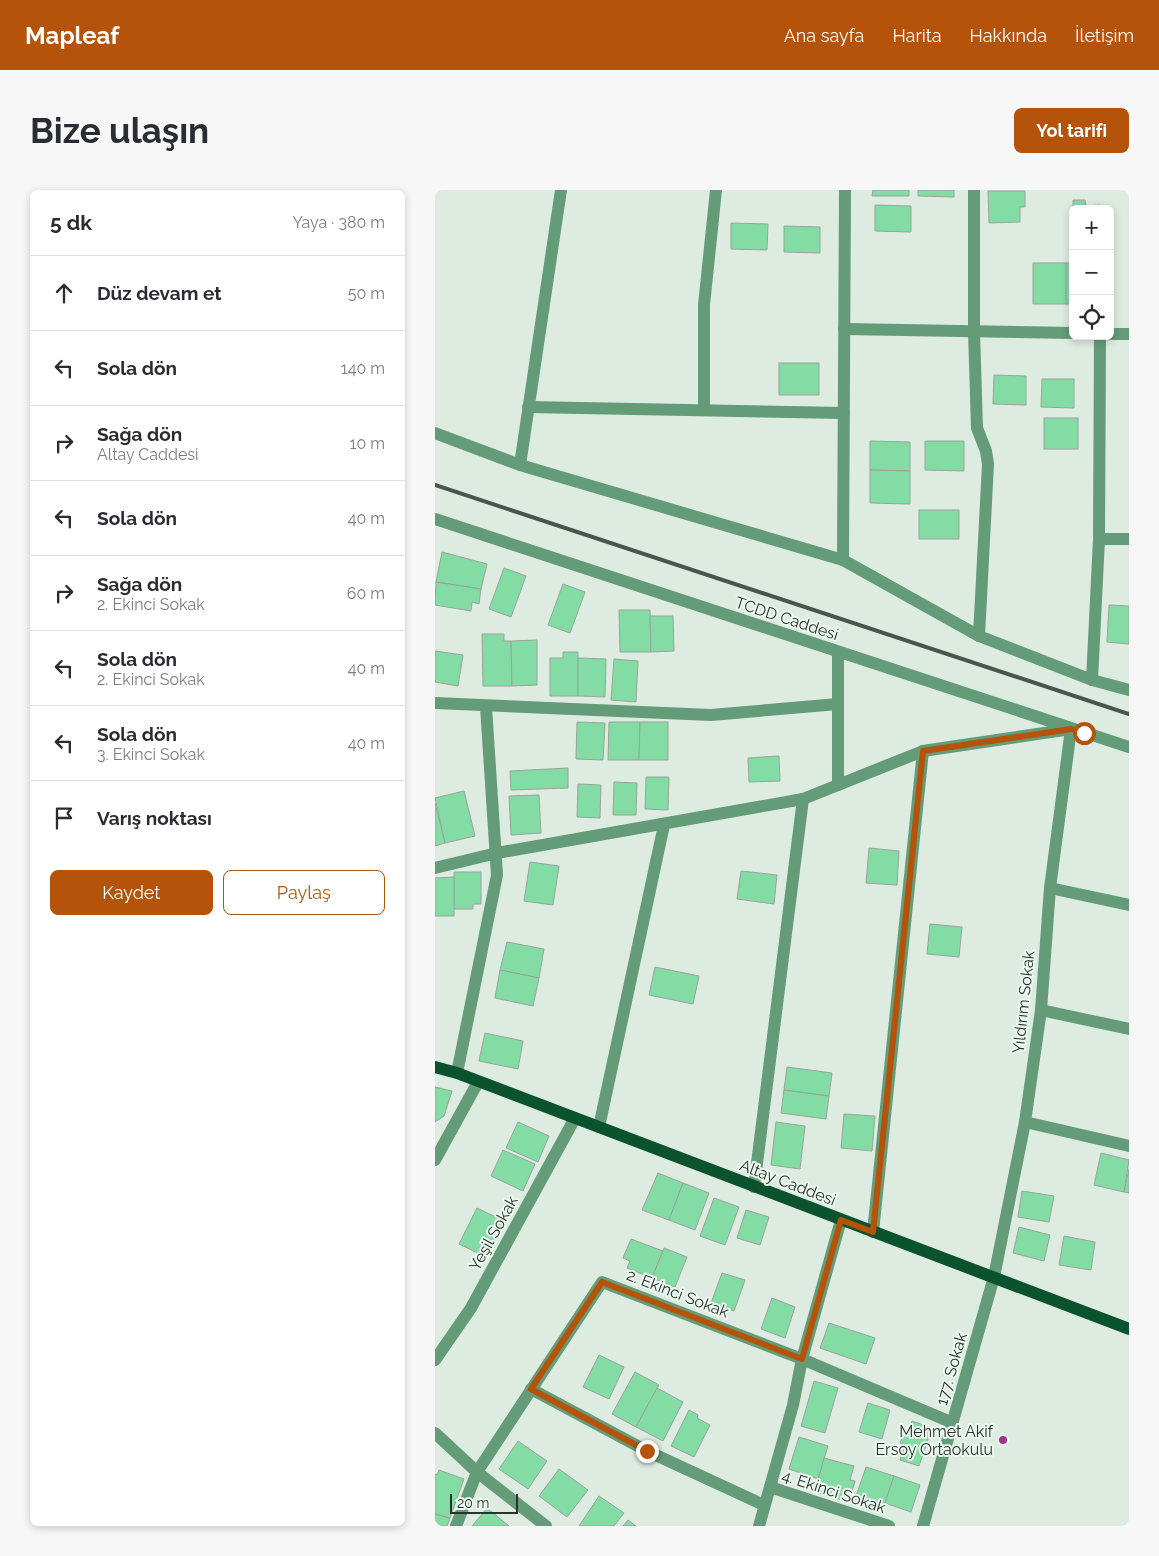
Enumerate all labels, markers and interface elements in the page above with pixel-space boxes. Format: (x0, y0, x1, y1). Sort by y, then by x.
text: Mapleaf (25, 21, 119, 50)
text: Ana sayfa (784, 25, 864, 46)
text: Harita (892, 25, 942, 46)
text: Hakkında (970, 25, 1047, 46)
text: İletişim (1075, 25, 1134, 46)
button: Yol tarifi (1014, 108, 1129, 153)
text: Bize ulaşın (30, 110, 209, 151)
map controls (1069, 205, 1114, 340)
button: + (1069, 205, 1114, 250)
text: 5 dk (50, 210, 92, 235)
text: Yaya · 380 m (293, 213, 385, 232)
button: − (1069, 250, 1114, 295)
icon: ahead (50, 279, 78, 307)
text: Düz devam et (97, 282, 222, 304)
text: 50 m (348, 284, 385, 303)
button: locate (1069, 295, 1114, 340)
icon: left (50, 354, 78, 382)
text: Sola dön (97, 357, 177, 379)
text: 140 m (341, 359, 385, 378)
text: Sağa dön (97, 423, 182, 445)
icon: right (50, 429, 78, 457)
text: 10 m (350, 434, 385, 453)
text: Altay Caddesi (97, 445, 199, 464)
icon: left (50, 504, 78, 532)
text: Sola dön (97, 507, 177, 529)
text: 40 m (348, 509, 385, 528)
text: Sağa dön (97, 573, 182, 595)
icon: right (50, 579, 78, 607)
text: 60 m (347, 584, 385, 603)
street label: TCDD Caddesi (733, 593, 841, 644)
text: 2. Ekinci Sokak (97, 595, 205, 614)
text: Sola dön (97, 648, 177, 670)
icon: left (50, 654, 78, 682)
text: 40 m (348, 659, 385, 678)
text: 2. Ekinci Sokak (97, 670, 205, 689)
route start (1073, 722, 1096, 745)
text: Sola dön (97, 723, 177, 745)
icon: left (50, 729, 78, 757)
text: 40 m (348, 734, 385, 753)
text: 3. Ekinci Sokak (97, 745, 205, 764)
icon: arrive (50, 804, 78, 832)
text: Varış noktası (97, 807, 212, 829)
button: Kaydet (50, 870, 213, 915)
button: Paylaş (223, 870, 385, 915)
street label: Yıldırım Sokak (1009, 949, 1038, 1054)
street label: Altay Caddesi (737, 1155, 839, 1210)
street label: Yeşil Sokak (465, 1192, 522, 1274)
street label: 2. Ekinci Sokak (624, 1265, 732, 1322)
street label: 177. Sokak (932, 1330, 971, 1408)
place label: Mehmet Akif Ersoy Ortaokulu (875, 1422, 994, 1459)
marker: Mehmet Akif Ersoy Ortaokulu (997, 1434, 1009, 1446)
route end (636, 1440, 659, 1463)
street label: 4. Ekinci Sokak (779, 1466, 889, 1517)
scale bar (450, 1491, 517, 1514)
text: 20 m (457, 1495, 489, 1511)

